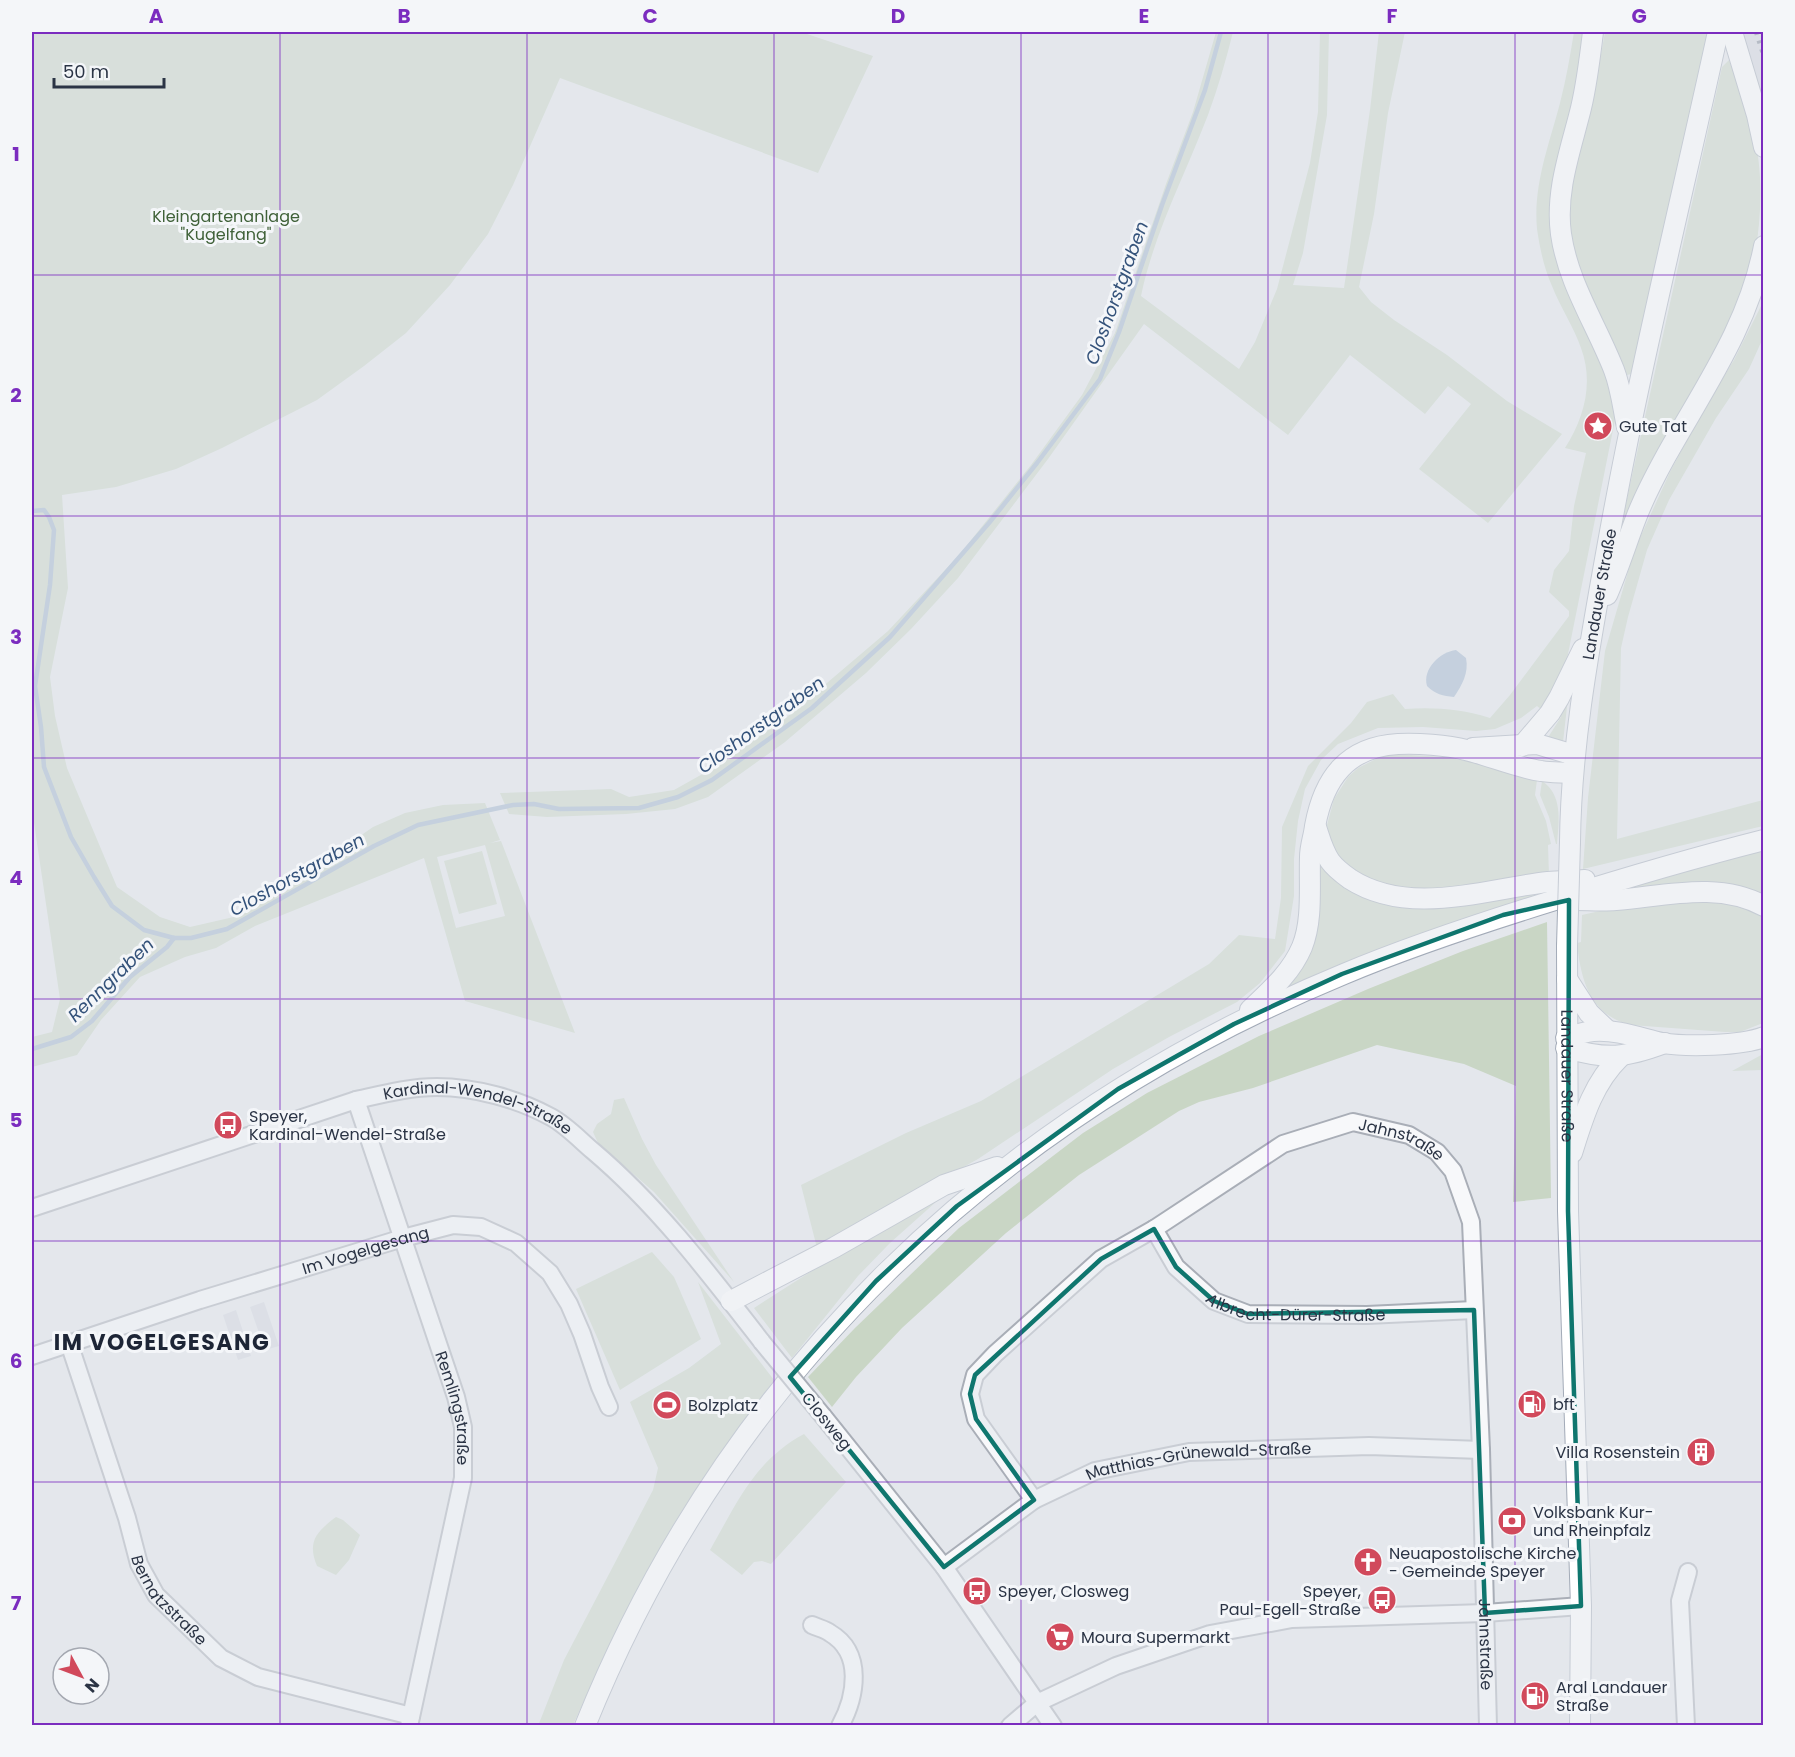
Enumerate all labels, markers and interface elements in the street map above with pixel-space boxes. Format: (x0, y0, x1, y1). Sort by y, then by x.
text: A (149, 2, 164, 30)
text: B (397, 2, 411, 30)
text: C (642, 2, 658, 30)
text: D (891, 2, 905, 30)
text: E (1139, 2, 1149, 30)
text: F (1387, 2, 1398, 30)
text: G (1631, 2, 1647, 30)
scale bar (54, 51, 164, 89)
text: 50 m (63, 59, 109, 84)
text: 1 (12, 140, 20, 168)
park label: Kleingartenanlage "Kugelfang" (152, 205, 300, 246)
water label: Closhorstgraben (1079, 218, 1154, 368)
text: 2 (10, 381, 22, 409)
place icon: Gute Tat (1582, 410, 1614, 442)
place label: Gute Tat (1619, 415, 1687, 438)
street label: Landauer Straße (1577, 526, 1622, 661)
text: 3 (10, 623, 22, 651)
water label: Closhorstgraben (692, 670, 829, 779)
water label: Closhorstgraben (225, 827, 369, 922)
text: 4 (9, 864, 23, 892)
water label: Renngraben (62, 932, 159, 1027)
street label: Landauer Straße (1555, 1009, 1579, 1143)
street label: Kardinal-Wendel-Straße (381, 1076, 577, 1140)
place label: Speyer, Kardinal-Wendel-Straße (249, 1105, 446, 1146)
text: 5 (10, 1106, 23, 1134)
bus stop icon: Speyer, Kardinal-Wendel-Straße (212, 1109, 244, 1141)
street label: Jahnstraße (1356, 1113, 1450, 1166)
street label: Im Vogelgesang (299, 1221, 432, 1280)
street label: Albrecht-Dürer-Straße (1200, 1288, 1386, 1327)
district label: IM VOGELGESANG (54, 1327, 270, 1358)
text: 6 (10, 1347, 22, 1375)
street label: Remlingstraße (429, 1348, 474, 1465)
street label: Closweg (796, 1387, 857, 1455)
fuel station icon: bft (1516, 1388, 1548, 1420)
sports icon: Bolzplatz (651, 1389, 683, 1421)
place label: bft (1553, 1393, 1575, 1416)
place label: Bolzplatz (688, 1394, 758, 1417)
building icon: Villa Rosenstein (1685, 1436, 1717, 1468)
street label: Matthias-Grünewald-Straße (1082, 1437, 1312, 1486)
place label: Villa Rosenstein (1556, 1441, 1680, 1464)
place label: Volksbank Kur- und Rheinpfalz (1533, 1501, 1654, 1542)
bank icon: Volksbank Kur- und Rheinpfalz (1496, 1505, 1528, 1537)
place label: Neuapostolische Kirche - Gemeinde Speyer (1389, 1542, 1577, 1583)
church icon: Neuapostolische Kirche - Gemeinde Speyer (1352, 1546, 1384, 1578)
street label: Bernatzstraße (125, 1553, 212, 1651)
bus stop icon: Speyer, Closweg (961, 1575, 993, 1607)
place label: Speyer, Closweg (998, 1580, 1129, 1603)
place label: Speyer, Paul-Egell-Straße (1219, 1580, 1361, 1621)
bus stop icon: Speyer, Paul-Egell-Straße (1366, 1584, 1398, 1616)
text: 7 (11, 1589, 22, 1617)
street label: Jahnstraße (1473, 1598, 1498, 1691)
supermarket icon: Moura Supermarkt (1044, 1621, 1076, 1653)
place label: Moura Supermarkt (1081, 1626, 1230, 1649)
north arrow (51, 1646, 111, 1706)
text: N (79, 1673, 105, 1698)
place label: Aral Landauer Straße (1556, 1676, 1668, 1717)
fuel station icon: Aral Landauer Straße (1519, 1680, 1551, 1712)

